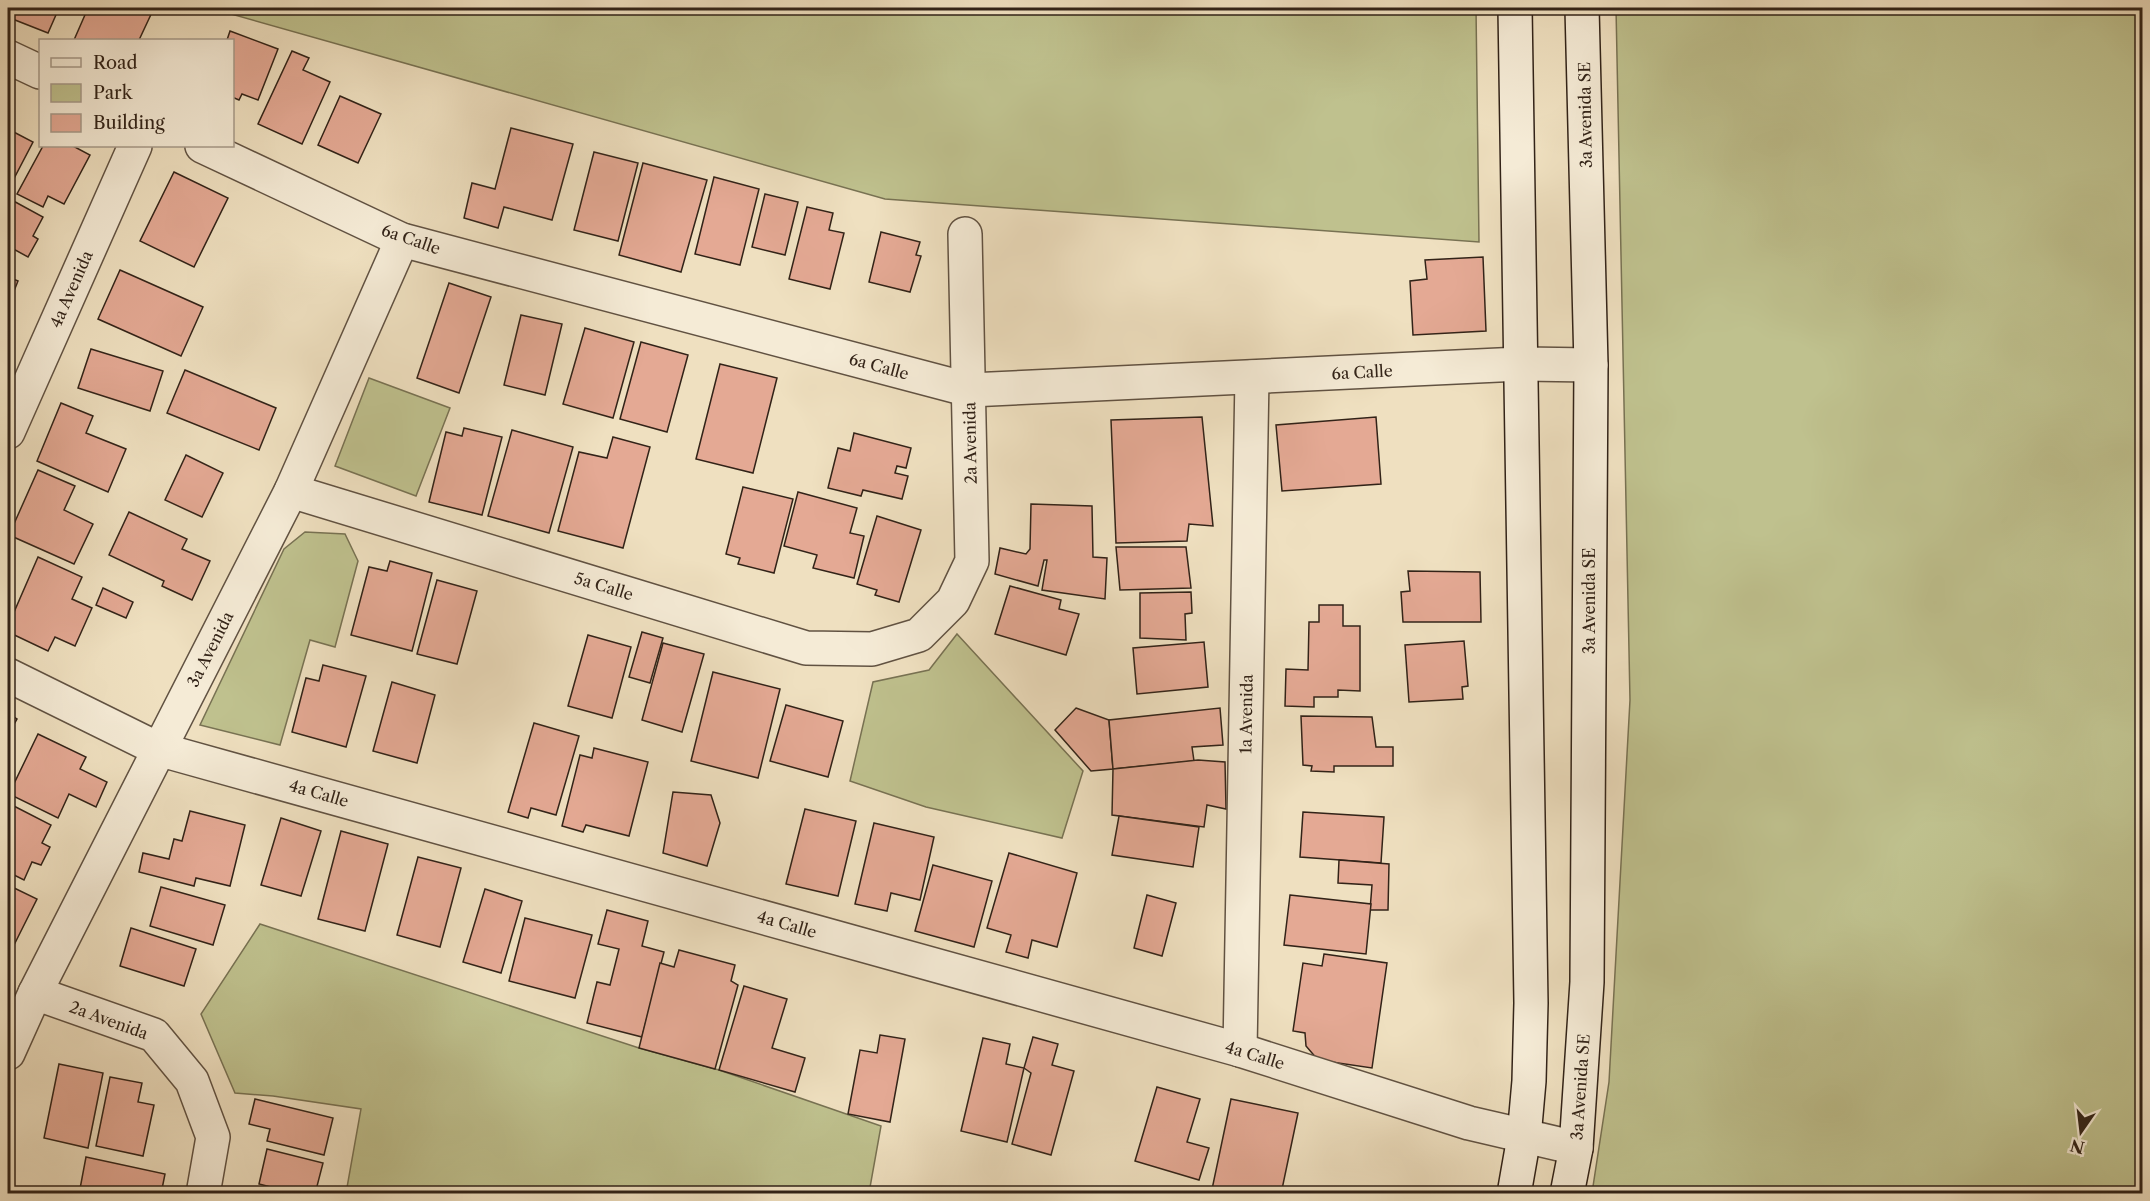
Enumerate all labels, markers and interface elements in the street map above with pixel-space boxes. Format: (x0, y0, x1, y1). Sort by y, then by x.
legend (39, 39, 234, 147)
text: Road (93, 52, 138, 74)
street label: 3a Avenida SE (1574, 62, 1596, 168)
text: Park (93, 82, 134, 104)
text: Building (93, 112, 165, 134)
street label: 6a Calle (379, 220, 443, 258)
street label: 4a Avenida (45, 247, 97, 331)
street label: 6a Calle (847, 348, 911, 384)
street label: 6a Calle (1331, 360, 1393, 384)
street label: 2a Avenida (959, 401, 981, 484)
street label: 3a Avenida SE (1579, 548, 1599, 654)
street label: 5a Calle (572, 568, 636, 604)
street label: 3a Avenida (183, 608, 238, 690)
street label: 1a Avenida (1235, 673, 1257, 754)
street label: 4a Calle (287, 775, 351, 811)
street label: 4a Calle (755, 906, 819, 942)
street label: 2a Avenida (67, 997, 152, 1044)
street label: 3a Avenida SE (1566, 1033, 1594, 1141)
street label: 4a Calle (1223, 1037, 1287, 1073)
north arrow (2051, 1102, 2111, 1162)
text: N (2068, 1135, 2087, 1158)

